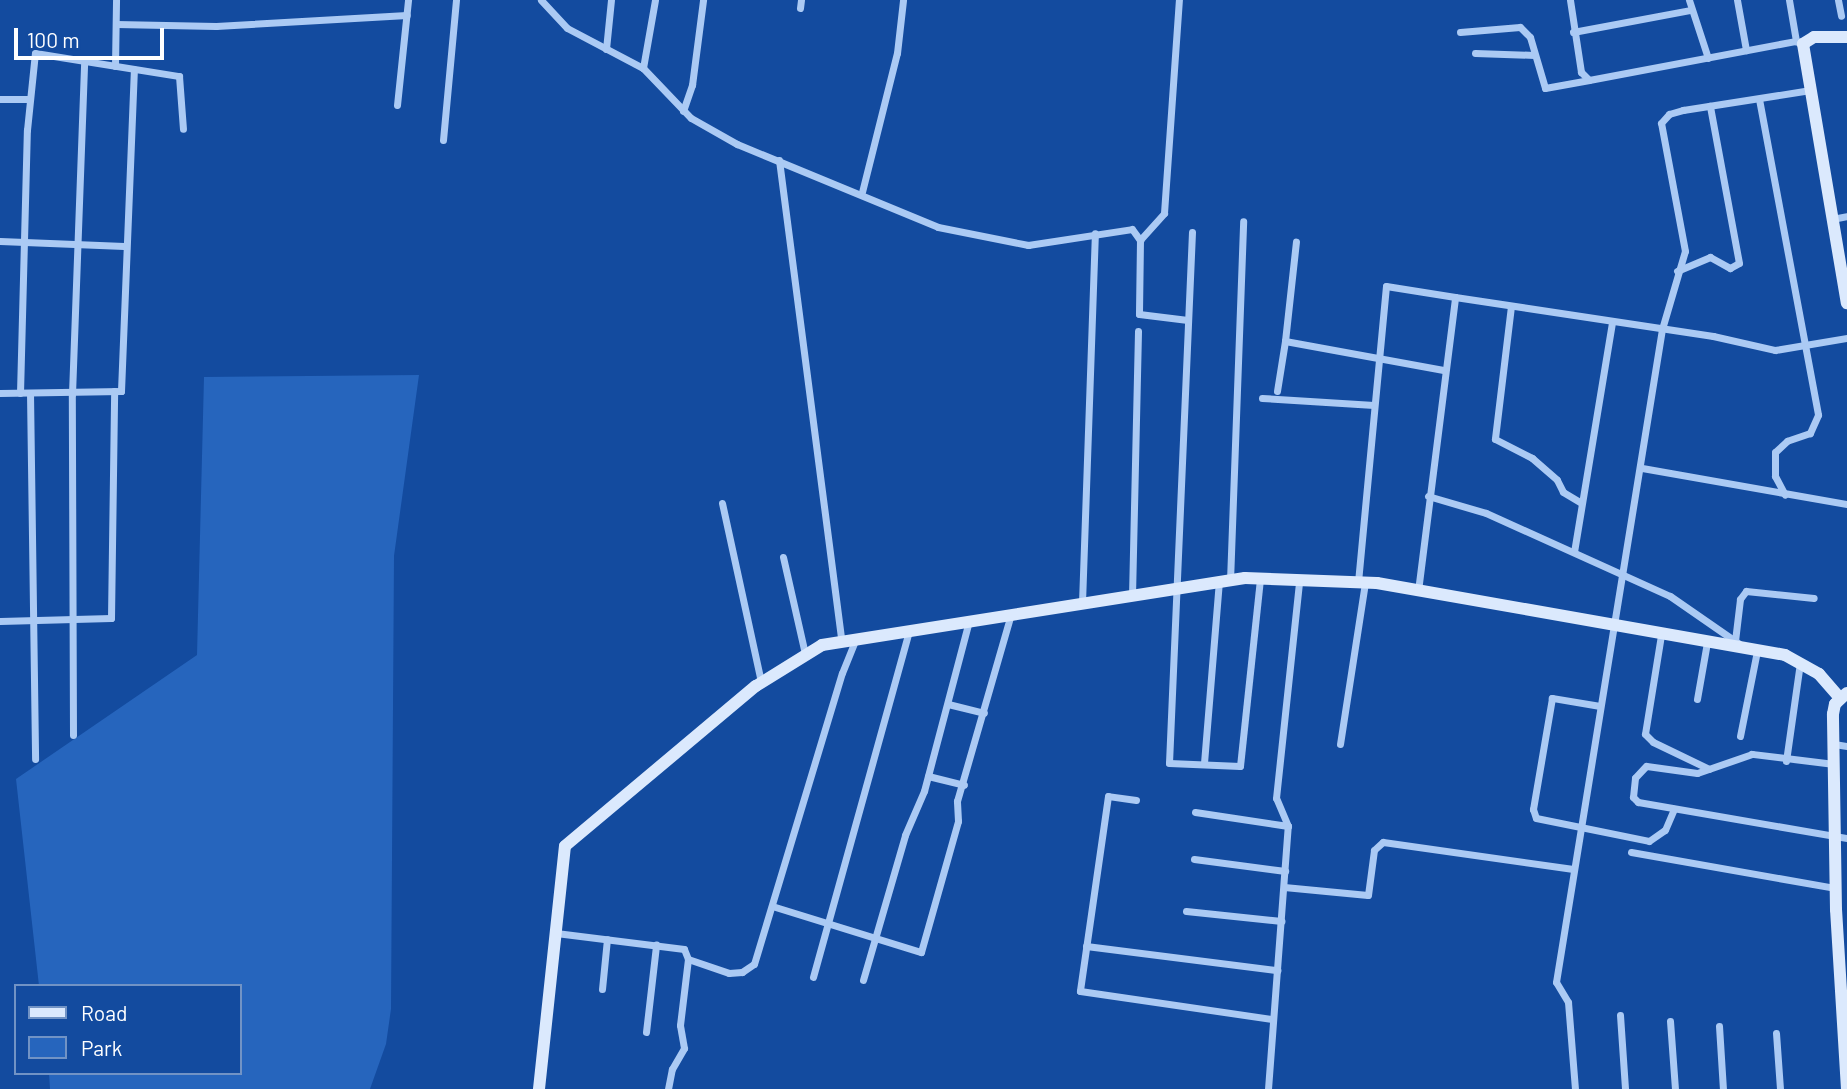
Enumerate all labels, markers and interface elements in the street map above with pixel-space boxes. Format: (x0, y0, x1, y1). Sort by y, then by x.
scale bar (18, 14, 168, 58)
text: 100 m (27, 27, 80, 52)
legend (14, 984, 242, 1075)
text: Road (81, 1000, 127, 1025)
text: Park (81, 1035, 122, 1060)

